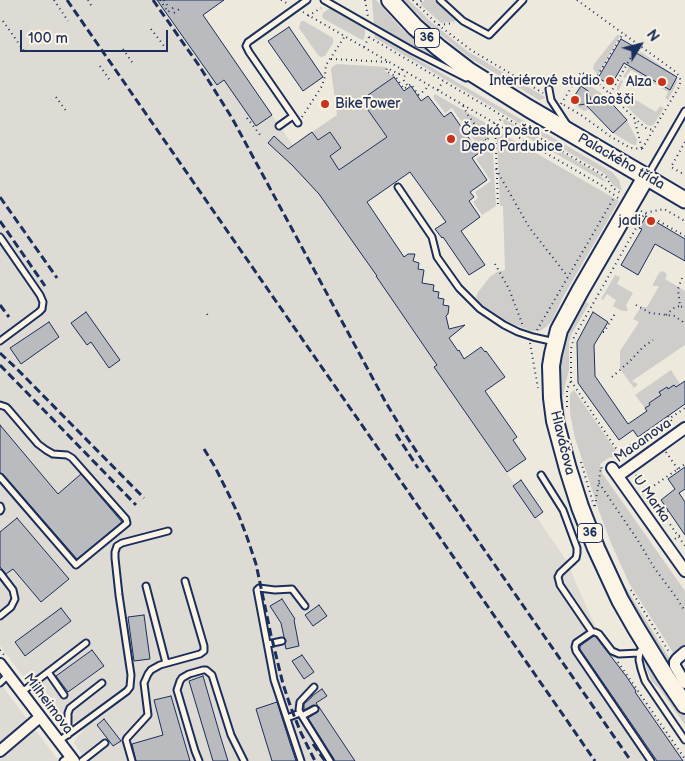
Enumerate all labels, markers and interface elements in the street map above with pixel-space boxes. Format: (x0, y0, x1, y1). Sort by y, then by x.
scale bar (22, 20, 170, 52)
north arrow (615, 20, 665, 70)
text: N (643, 27, 663, 45)
road number: 36 (414, 28, 440, 48)
text: 100 m (28, 29, 68, 48)
place label: Interiérové studio (489, 73, 600, 89)
place label: Alza (626, 74, 652, 90)
marker: Interiérové studio (604, 75, 616, 87)
marker: Alza (656, 76, 668, 88)
place label: Lasošči (585, 92, 634, 108)
marker: Lasošči (569, 94, 581, 106)
place label: BikeTower (335, 96, 400, 112)
marker: BikeTower (319, 98, 331, 110)
place label: Česká pošta - Depo Pardubice (461, 123, 563, 156)
street label: Palackého třída (575, 130, 667, 194)
marker: Česká pošta - Depo Pardubice (445, 133, 457, 145)
place label: jadi (618, 213, 641, 229)
marker: jadi (645, 215, 657, 227)
street label: Hlaváčova (546, 409, 578, 477)
street label: Macanova (611, 415, 675, 467)
street label: U Marka (629, 472, 673, 526)
road number: 36 (578, 524, 602, 542)
street label: Milheimova (20, 670, 76, 738)

